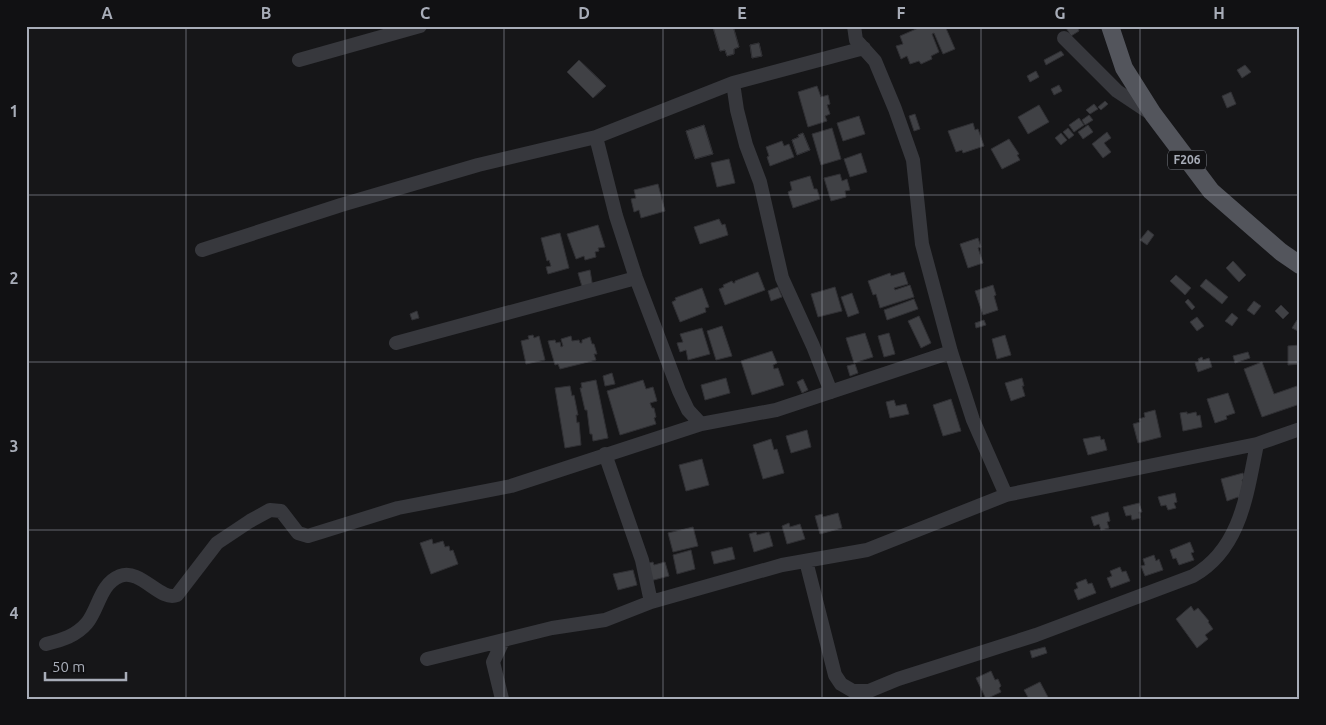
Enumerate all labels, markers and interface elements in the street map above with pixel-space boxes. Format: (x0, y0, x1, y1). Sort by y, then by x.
text: A (101, 4, 113, 22)
text: B (261, 4, 271, 22)
text: C (420, 4, 430, 22)
text: D (578, 4, 590, 22)
text: E (737, 4, 747, 22)
text: F (897, 4, 906, 22)
text: G (1054, 4, 1066, 22)
text: H (1213, 4, 1225, 22)
text: 1 (9, 102, 19, 120)
road number: F206 (1168, 150, 1206, 170)
text: 2 (9, 269, 19, 287)
text: 3 (9, 437, 19, 455)
text: 4 (9, 604, 19, 622)
scale bar (45, 650, 126, 682)
text: 50 m (52, 658, 85, 675)

